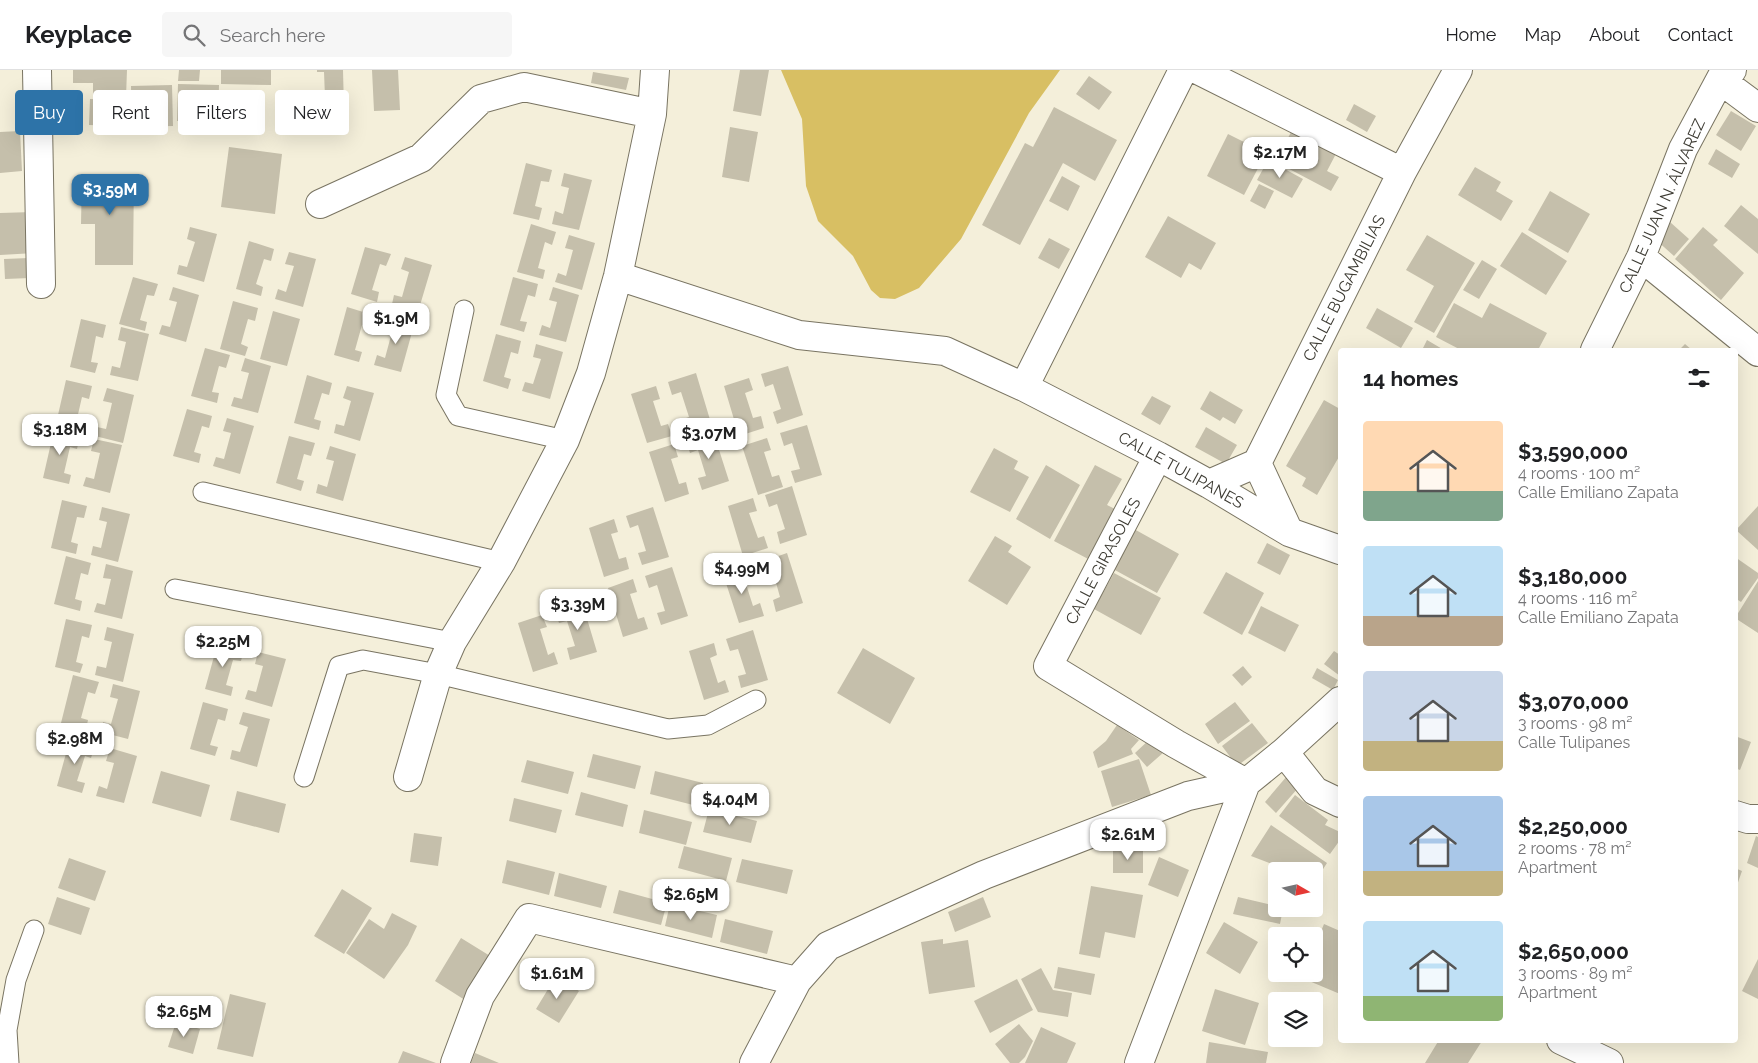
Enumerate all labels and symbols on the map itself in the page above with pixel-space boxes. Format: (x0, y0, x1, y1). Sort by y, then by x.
street label: CALLE JUAN N. ÁLVAREZ (1614, 116, 1709, 296)
pin: $2.17M (1239, 136, 1321, 179)
pin: $3.59M (69, 174, 151, 216)
street label: CALLE BUGAMBILIAS (1299, 212, 1389, 364)
pin: $1.9M (361, 302, 431, 345)
pin: $3.18M (19, 414, 101, 456)
pin: $3.07M (668, 418, 750, 460)
street label: CALLE TULIPANES (1115, 428, 1247, 513)
street label: CALLE GIRASOLES (1062, 494, 1145, 628)
pin: $4.99M (701, 552, 783, 595)
pin: $3.39M (537, 588, 619, 631)
pin: $2.25M (182, 626, 264, 668)
pin: $2.98M (34, 722, 116, 765)
pin: $4.04M (689, 784, 771, 826)
pin: $2.61M (1087, 818, 1169, 861)
north arrow (1268, 862, 1322, 918)
pin: $2.65M (650, 878, 732, 921)
pin: $1.61M (516, 958, 598, 1000)
pin: $2.65M (143, 996, 225, 1038)

